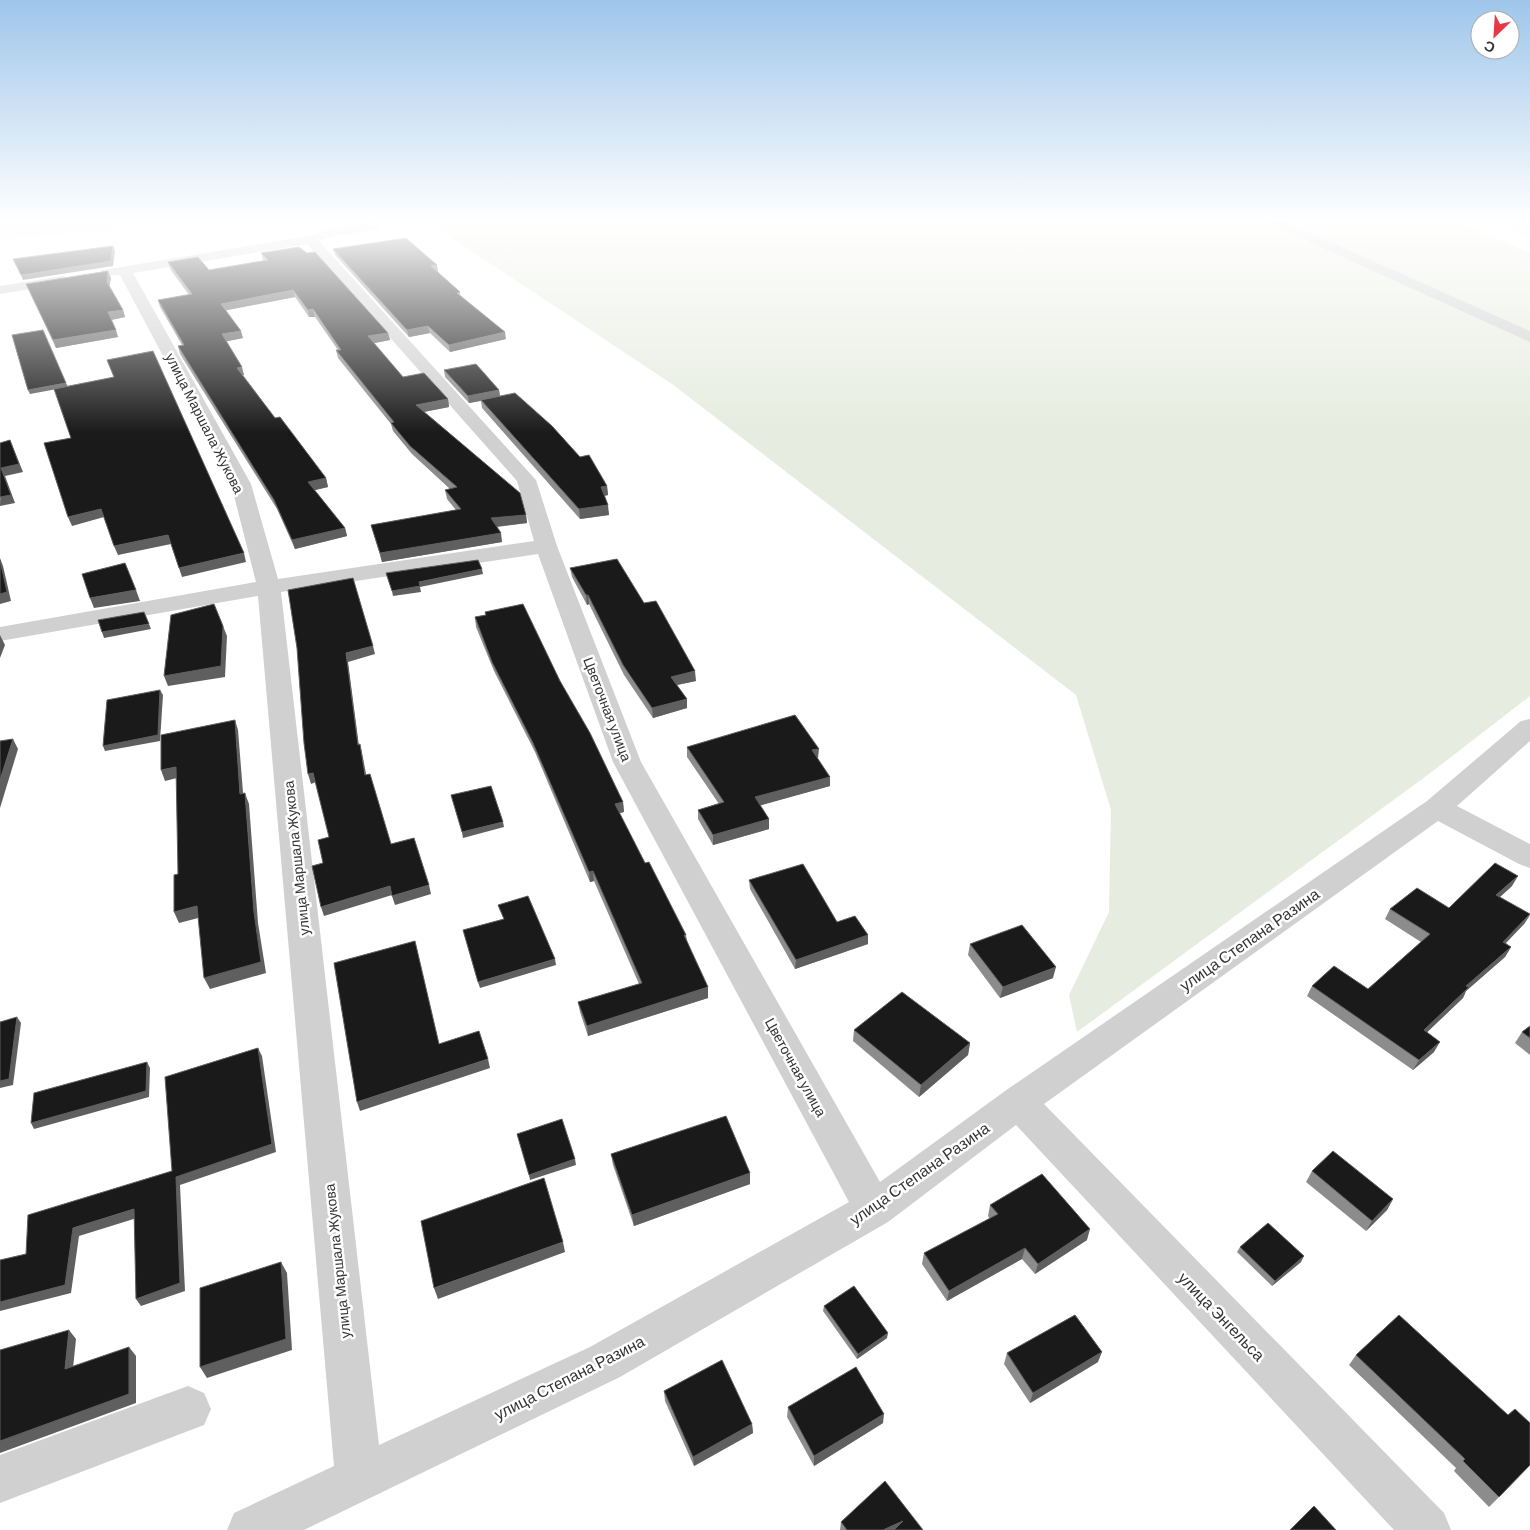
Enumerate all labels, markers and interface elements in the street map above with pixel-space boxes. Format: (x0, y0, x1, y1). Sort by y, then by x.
north arrow (1470, 10, 1520, 60)
text: С (1481, 37, 1497, 57)
street label: улица Маршала Жукова (162, 350, 248, 496)
street label: Цветочная улица (580, 654, 636, 764)
street label: улица Маршала Жукова (279, 780, 313, 936)
street label: улица Степана Разина (1175, 884, 1323, 994)
street label: Цветочная улица (762, 1015, 830, 1120)
street label: улица Степана Разина (845, 1118, 993, 1228)
street label: улица Маршала Жукова (320, 1183, 354, 1339)
street label: улица Энгельса (1175, 1268, 1269, 1364)
street label: улица Степана Разина (491, 1331, 647, 1423)

